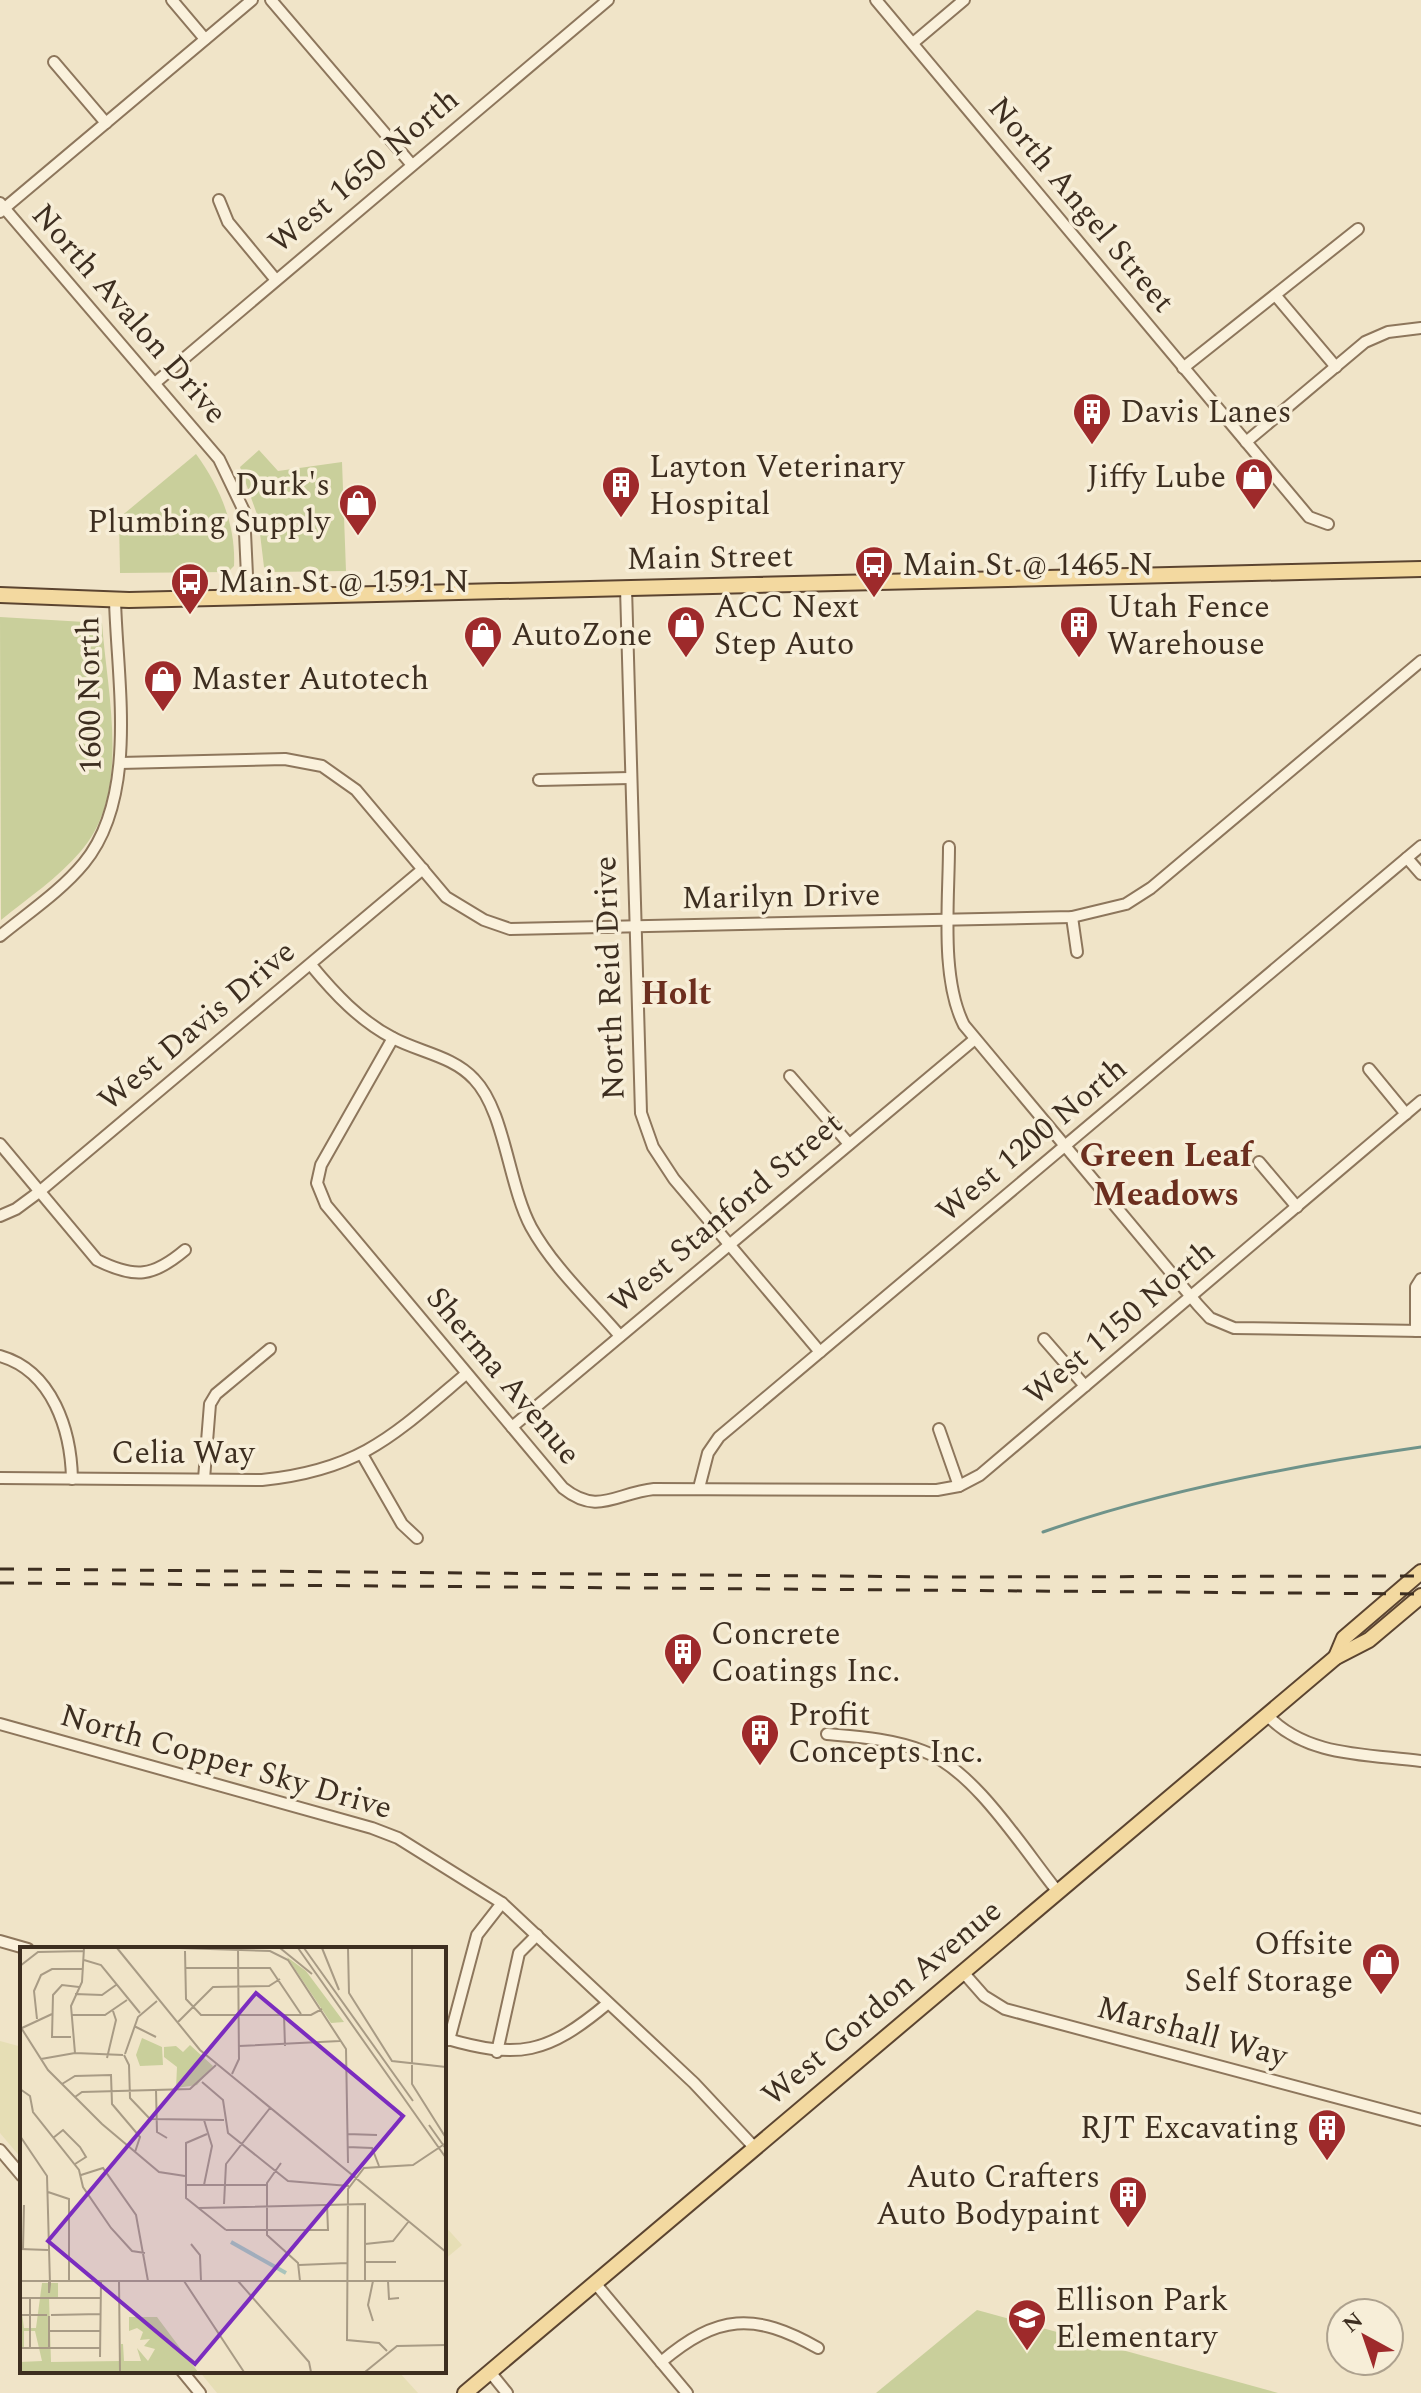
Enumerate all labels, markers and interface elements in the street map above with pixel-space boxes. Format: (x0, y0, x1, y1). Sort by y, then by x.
street label: West 1650 North (258, 76, 470, 266)
street label: North Angel Street (975, 86, 1187, 324)
street label: North Avalon Drive (19, 193, 239, 435)
place label: Davis Lanes (1120, 388, 1291, 437)
building icon: Davis Lanes (1071, 391, 1113, 446)
place label: Layton Veterinary Hospital (649, 443, 906, 529)
place label: Jiffy Lube (1087, 453, 1226, 502)
shop icon: Jiffy Lube (1233, 456, 1275, 511)
place label: Durk's Plumbing Supply (87, 461, 332, 547)
building icon: Layton Veterinary Hospital (600, 464, 642, 519)
shop icon: Durk's Plumbing Supply (337, 482, 379, 537)
street label: Main Street (626, 532, 794, 584)
place label: Main St @ 1465 N (902, 541, 1153, 590)
bus stop icon: Main St @ 1465 N (853, 544, 895, 599)
place label: Main St @ 1591 N (218, 558, 469, 607)
bus stop icon: Main St @ 1591 N (169, 561, 211, 616)
place label: ACC Next Step Auto (714, 583, 859, 669)
place label: Utah Fence Warehouse (1107, 583, 1270, 669)
shop icon: ACC Next Step Auto (665, 604, 707, 659)
building icon: Utah Fence Warehouse (1058, 604, 1100, 659)
place label: AutoZone (511, 611, 652, 660)
shop icon: AutoZone (462, 614, 504, 669)
street label: 1600 North (64, 616, 116, 774)
place label: Master Autotech (191, 655, 429, 704)
shop icon: Master Autotech (142, 658, 184, 713)
street label: North Reid Drive (581, 855, 639, 1101)
street label: Marilyn Drive (681, 871, 881, 923)
street label: West Davis Drive (87, 928, 307, 1124)
district label: Holt (640, 968, 712, 1020)
street label: West 1200 North (926, 1045, 1138, 1235)
street label: West Stanford Street (598, 1100, 854, 1326)
district label: Green Leaf Meadows (1080, 1130, 1255, 1221)
street label: West 1150 North (1014, 1228, 1226, 1418)
street label: Sherma Avenue (413, 1276, 593, 1476)
street label: Celia Way (111, 1429, 256, 1478)
place label: Concrete Coatings Inc. (711, 1610, 900, 1696)
building icon: Concrete Coatings Inc. (662, 1631, 704, 1686)
street label: North Copper Sky Drive (54, 1691, 398, 1833)
place label: Profit Concepts Inc. (788, 1691, 983, 1777)
building icon: Profit Concepts Inc. (739, 1712, 781, 1767)
street label: West Gordon Avenue (751, 1887, 1013, 2119)
place label: Offsite Self Storage (1184, 1920, 1353, 2006)
shop icon: Offsite Self Storage (1360, 1941, 1402, 1996)
inset map (20, 1947, 446, 2373)
street label: Marshall Way (1091, 1983, 1294, 2081)
place label: RJT Excavating (1080, 2104, 1299, 2153)
building icon: RJT Excavating (1306, 2107, 1348, 2162)
place label: Auto Crafters Auto Bodypaint (876, 2153, 1100, 2239)
building icon: Auto Crafters Auto Bodypaint (1107, 2174, 1149, 2229)
place label: Ellison Park Elementary (1055, 2276, 1228, 2362)
school or university icon: Ellison Park Elementary (1006, 2297, 1048, 2352)
north arrow (1325, 2297, 1405, 2377)
text: N (1336, 2304, 1371, 2341)

